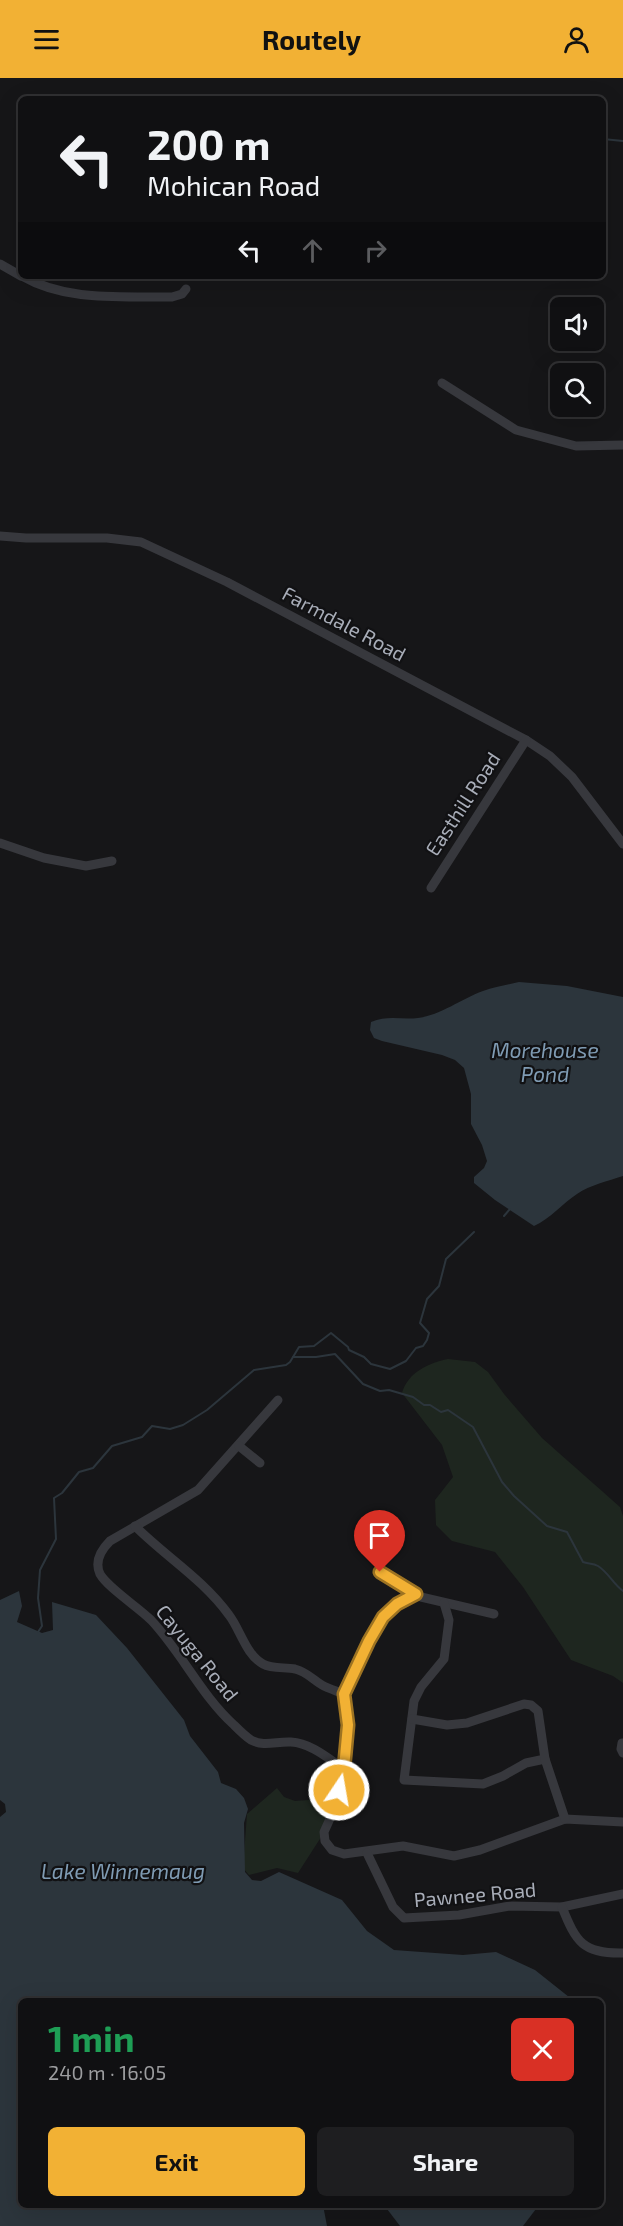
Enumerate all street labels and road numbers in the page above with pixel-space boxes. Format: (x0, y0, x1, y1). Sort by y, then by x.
street label: Farmdale Road (279, 580, 410, 666)
street label: Easthill Road (420, 747, 504, 860)
street label: Cayuga Road (152, 1599, 244, 1705)
street label: Pawnee Road (413, 1877, 537, 1911)

